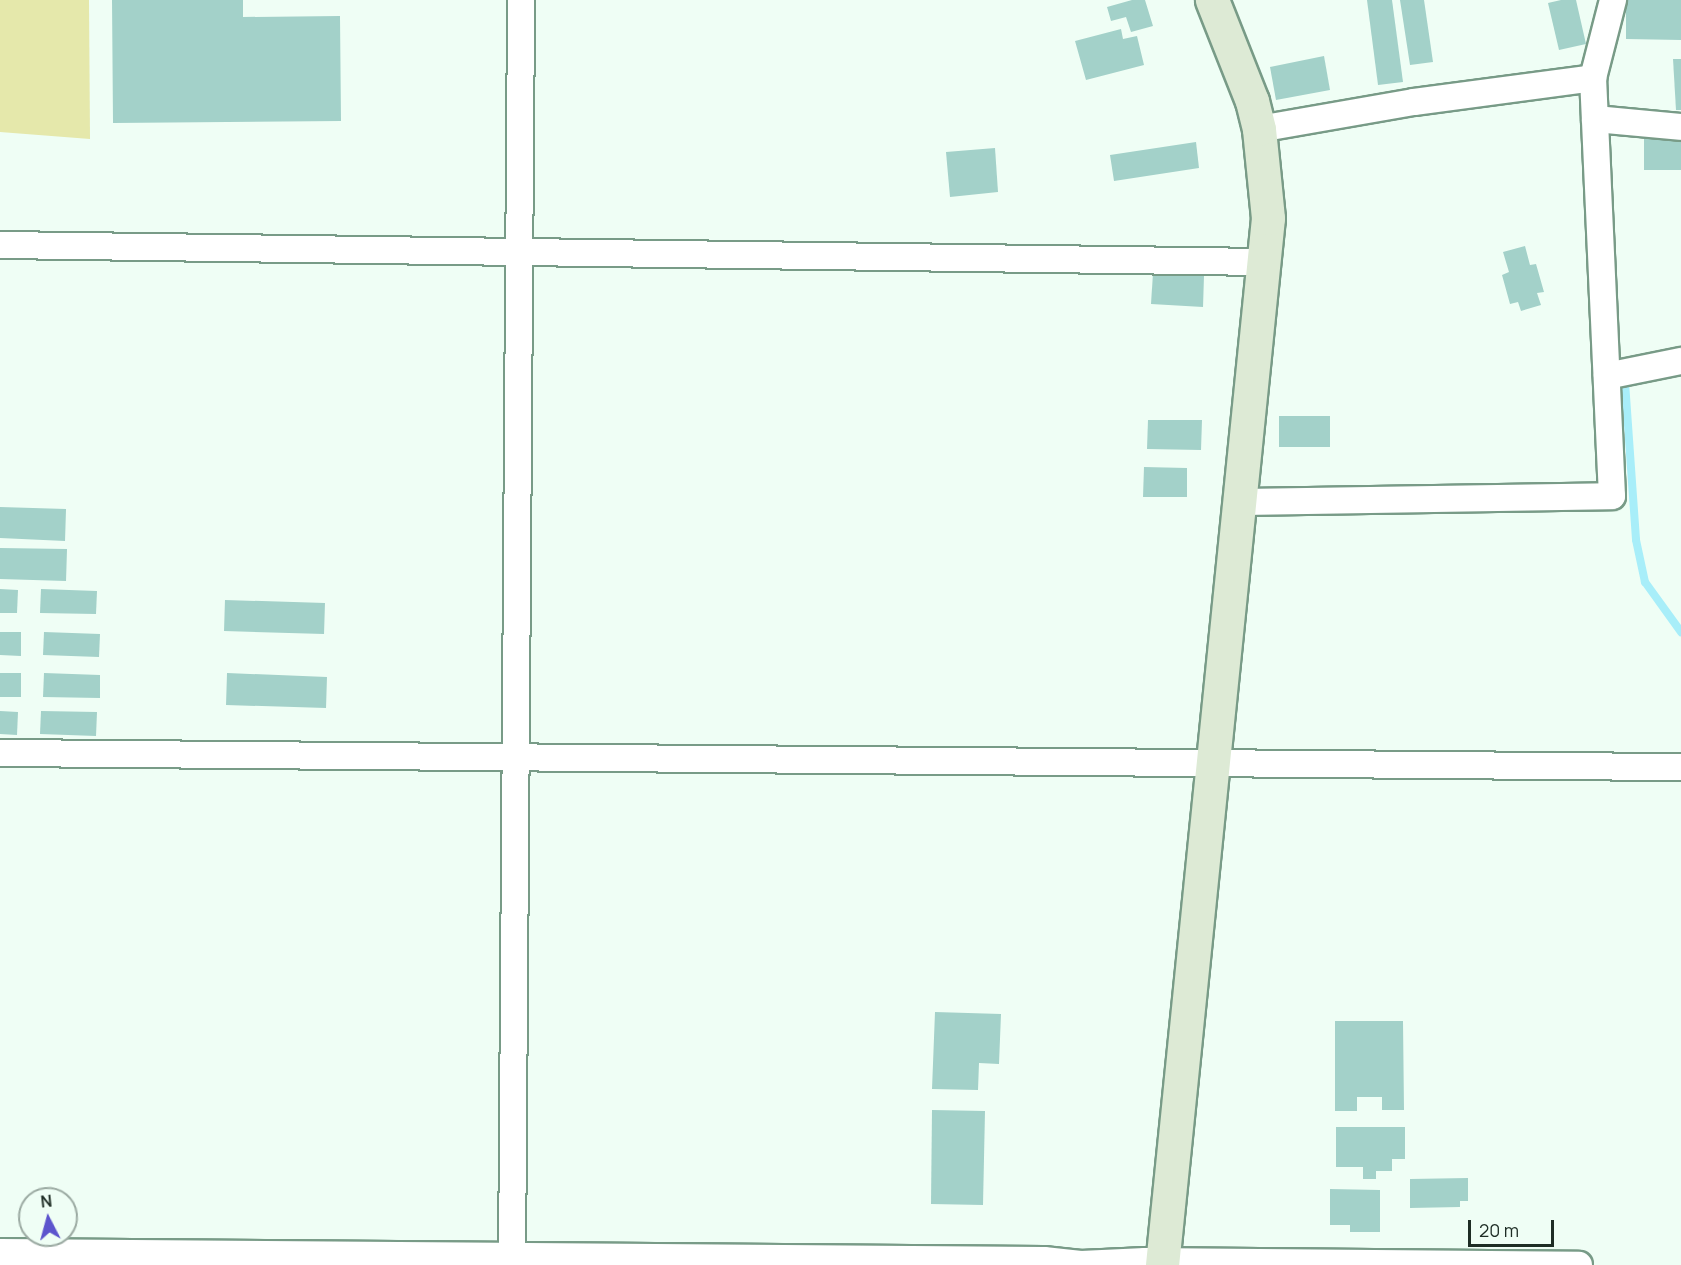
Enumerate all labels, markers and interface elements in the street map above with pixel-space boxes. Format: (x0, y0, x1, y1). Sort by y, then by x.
north arrow (18, 1187, 78, 1247)
text: N (39, 1190, 53, 1213)
scale bar (1471, 1208, 1556, 1246)
text: 20 m (1479, 1218, 1519, 1242)

